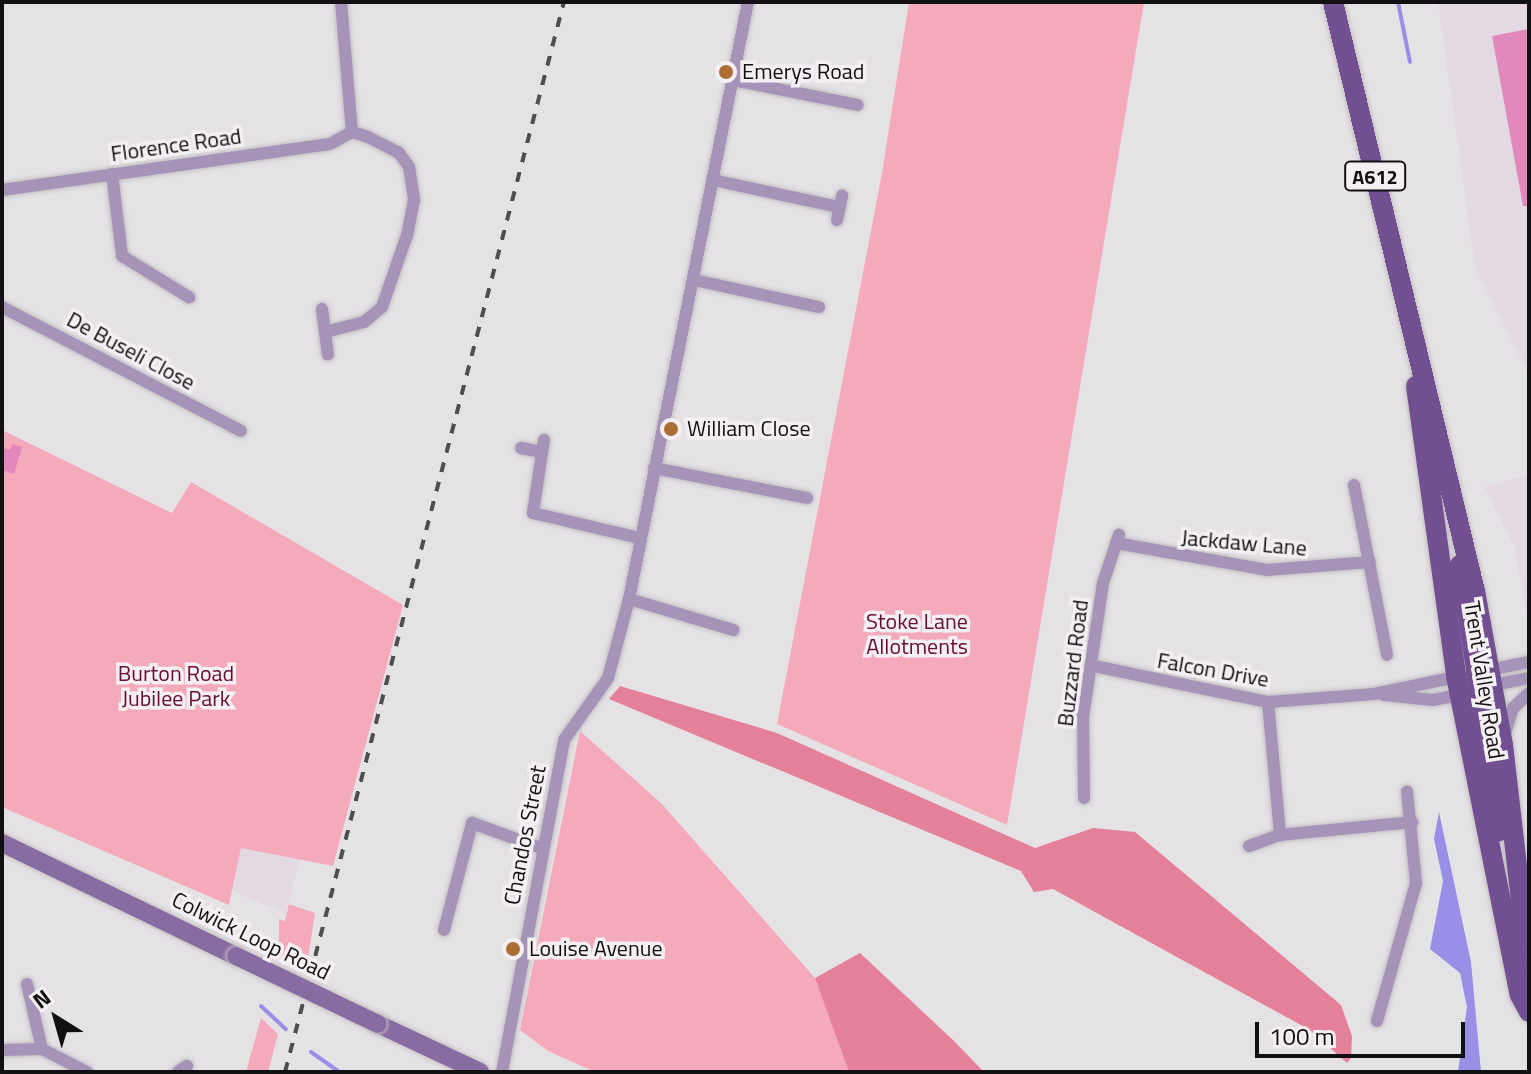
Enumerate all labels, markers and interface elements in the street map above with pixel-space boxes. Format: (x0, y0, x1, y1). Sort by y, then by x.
place label: Emerys Road (742, 59, 864, 85)
marker: Emerys Road (717, 63, 735, 81)
street label: Florence Road (109, 123, 243, 167)
road number: A612 (1343, 160, 1407, 192)
street label: De Buseli Close (62, 306, 200, 396)
place label: William Close (687, 416, 811, 442)
marker: William Close (662, 420, 680, 438)
street label: Jackdaw Lane (1180, 524, 1308, 562)
street label: Buzzard Road (1052, 598, 1094, 728)
street label: Trent Valley Road (1458, 599, 1510, 761)
park label: Stoke Lane Allotments (866, 608, 968, 660)
street label: Falcon Drive (1155, 647, 1271, 693)
park label: Burton Road Jubilee Park (118, 660, 234, 712)
street label: Chandos Street (499, 763, 551, 907)
street label: Colwick Loop Road (168, 886, 334, 986)
place label: Louise Avenue (529, 936, 663, 962)
marker: Louise Avenue (504, 940, 522, 958)
north arrow (16, 978, 96, 1058)
text: N (25, 981, 58, 1017)
scale bar (1259, 1006, 1469, 1056)
text: 100 m (1269, 1018, 1335, 1054)

